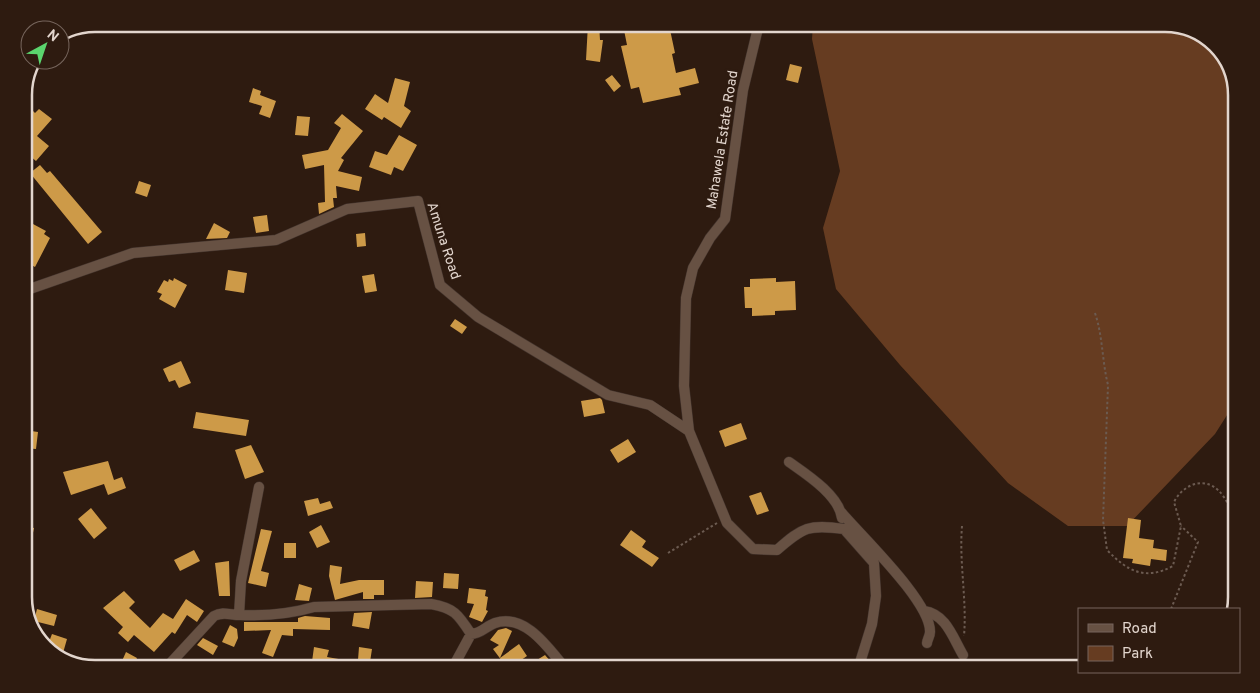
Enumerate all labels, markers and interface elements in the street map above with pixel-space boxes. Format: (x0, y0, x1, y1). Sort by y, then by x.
north arrow (20, 20, 70, 70)
text: N (43, 26, 62, 46)
street label: Mahawela Estate Road (704, 69, 742, 211)
street label: Amuna Road (422, 200, 464, 282)
legend (1078, 608, 1240, 673)
text: Road (1122, 620, 1157, 639)
text: Park (1122, 645, 1153, 664)

